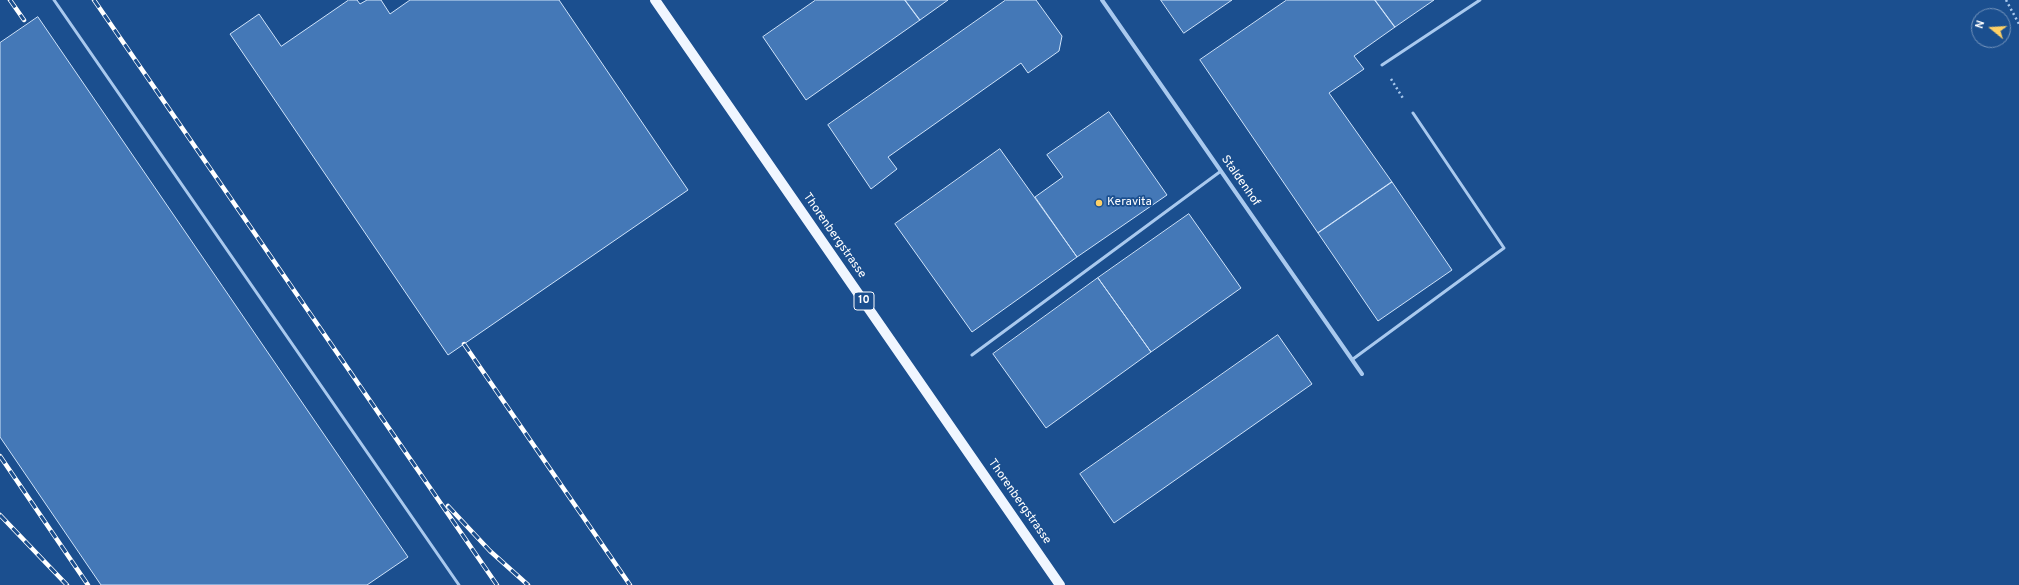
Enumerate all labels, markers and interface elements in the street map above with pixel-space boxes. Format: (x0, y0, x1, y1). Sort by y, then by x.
north arrow (1971, 8, 2011, 48)
text: N (1973, 19, 1988, 31)
street label: Staldenhof (1217, 153, 1263, 209)
street label: Thorenbergstrasse (799, 191, 869, 281)
place label: Keravita (1107, 196, 1152, 210)
marker: Keravita (1094, 198, 1104, 208)
road number: 10 (854, 292, 874, 310)
street label: Thorenbergstrasse (984, 457, 1054, 547)

